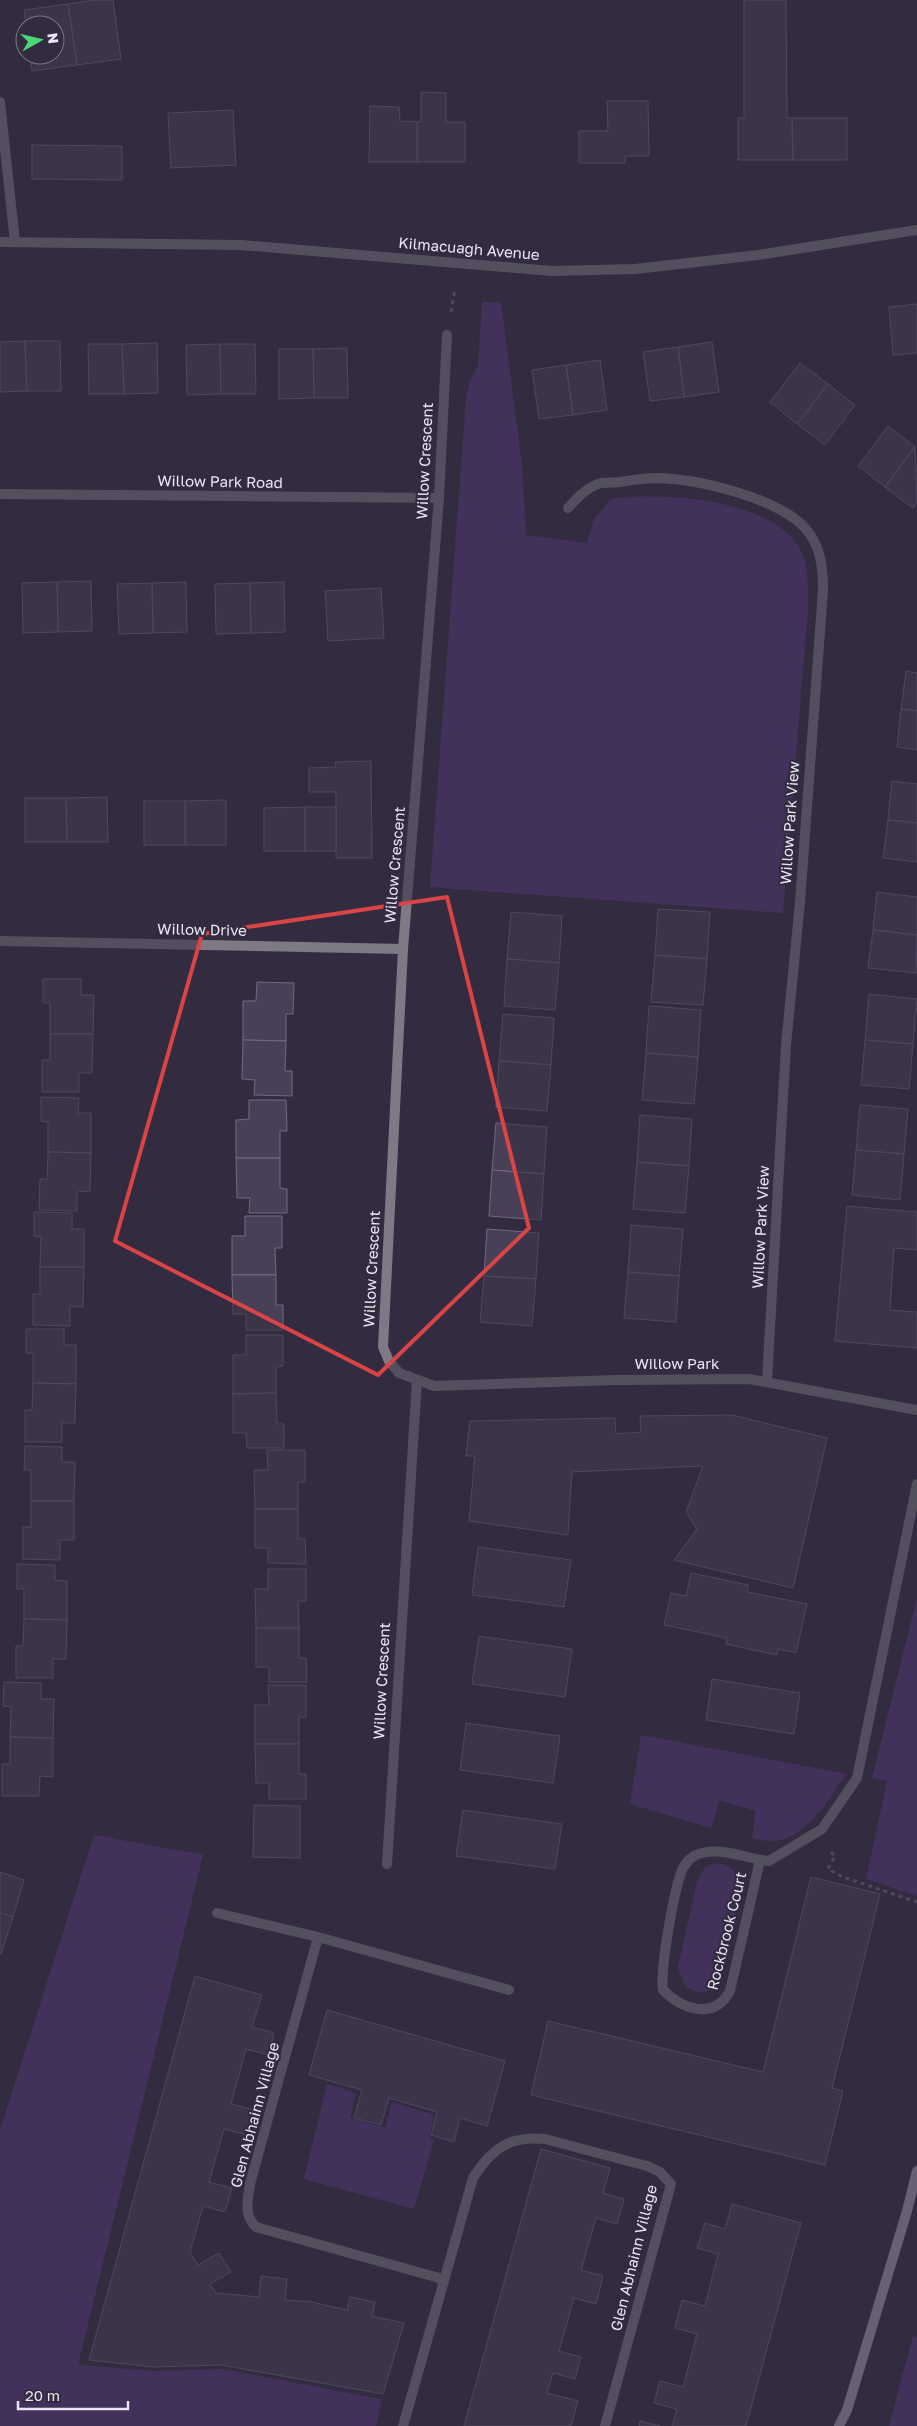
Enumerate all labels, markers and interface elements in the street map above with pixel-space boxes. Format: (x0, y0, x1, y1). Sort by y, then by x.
north arrow (15, 15, 65, 65)
text: N (44, 32, 63, 45)
street label: Kilmacuagh Avenue (398, 233, 541, 263)
street label: Willow Crescent (412, 402, 436, 520)
street label: Willow Park Road (157, 471, 283, 491)
street label: Willow Park View (776, 761, 802, 885)
street label: Willow Crescent (380, 806, 408, 924)
street label: Willow Drive (157, 919, 247, 939)
street label: Willow Park View (748, 1165, 772, 1289)
street label: Willow Crescent (359, 1210, 383, 1328)
street label: Willow Park (634, 1354, 720, 1372)
street label: Willow Crescent (369, 1622, 393, 1740)
street label: Rockbrook Court (703, 1870, 749, 1992)
street label: Glen Abhainn Village (226, 2040, 282, 2190)
street label: Glen Abhainn Village (606, 2182, 660, 2333)
scale bar (18, 2378, 128, 2410)
text: 20 m (25, 2386, 60, 2404)

